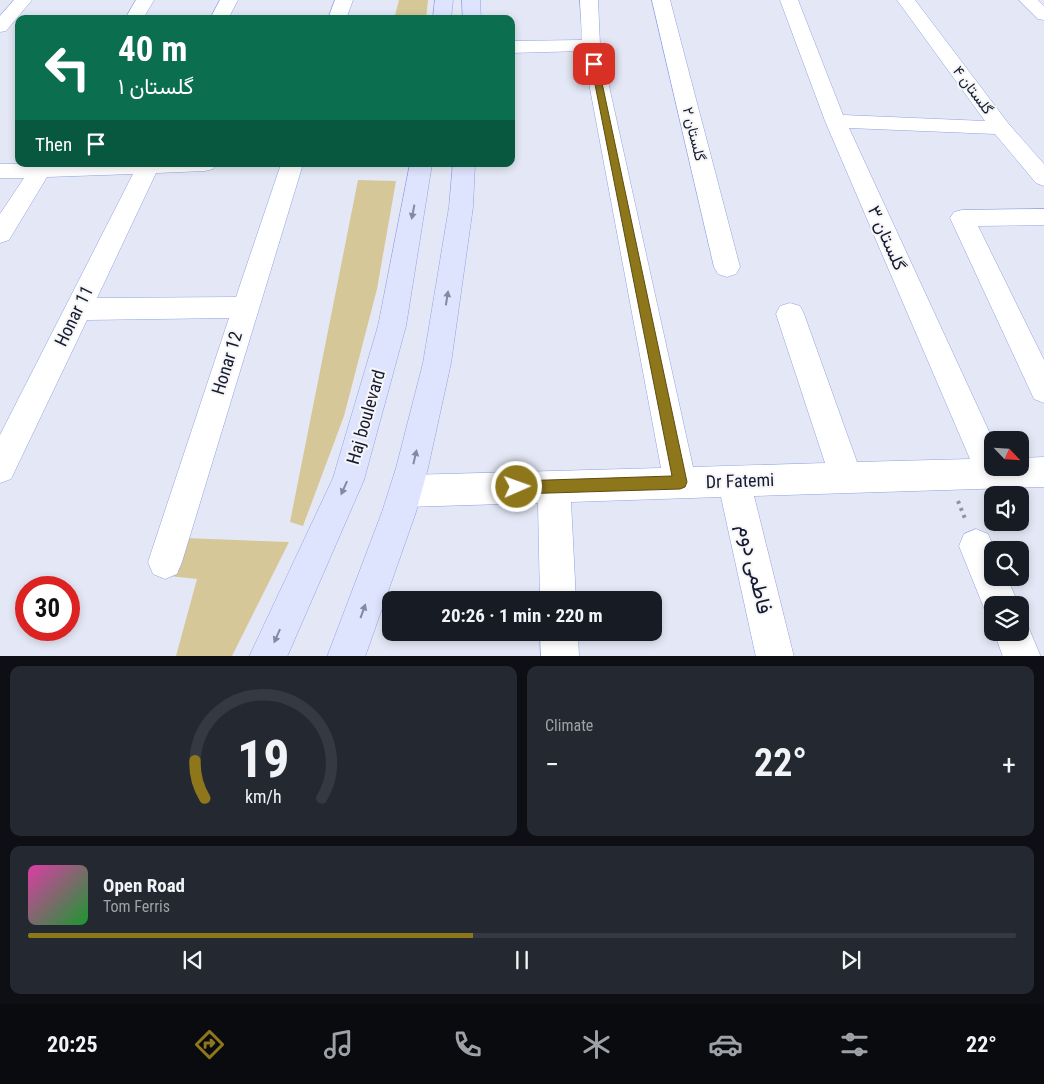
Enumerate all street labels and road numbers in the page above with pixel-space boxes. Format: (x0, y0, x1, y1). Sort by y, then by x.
street label: گلستان ۴ (949, 62, 997, 118)
street label: گلستان ۲ (679, 105, 709, 163)
street label: گلستان ۳ (864, 202, 911, 273)
street label: Honar 11 (50, 282, 97, 350)
street label: Honar 12 (207, 329, 246, 397)
street label: Haj boulevard (342, 367, 389, 467)
street label: Dr Fatemi (705, 469, 774, 492)
street label: فاطمی دوم (731, 522, 777, 617)

